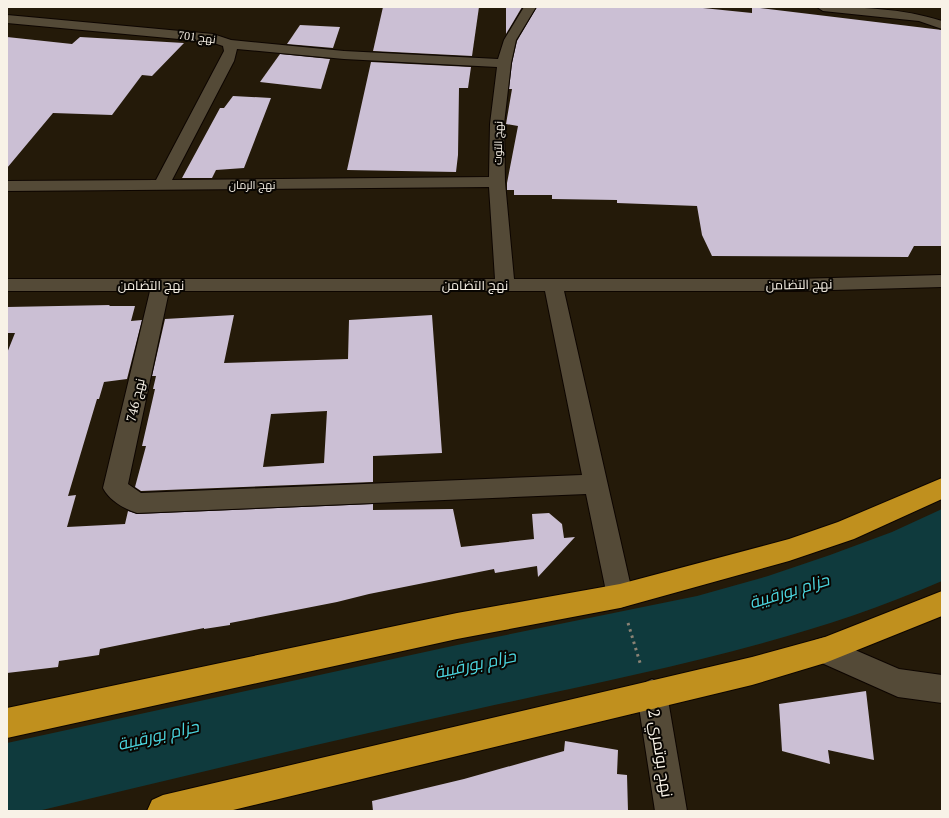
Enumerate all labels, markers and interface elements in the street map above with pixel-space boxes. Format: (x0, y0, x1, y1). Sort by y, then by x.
street label: نهج 701 (177, 28, 216, 47)
street label: نهج التوت (491, 121, 506, 165)
street label: نهج الرمان (229, 178, 275, 193)
street label: نهج التضامن (766, 274, 832, 294)
street label: نهج التضامن (118, 276, 184, 294)
street label: نهج التضامن (442, 276, 508, 294)
street label: نهج 746 (121, 376, 149, 424)
water label: حزام بورقيبة (746, 567, 833, 615)
water label: حزام بورقيبة (432, 644, 519, 684)
street label: نهج بوتمري 2 (640, 707, 679, 799)
water label: حزام بورقيبة (115, 714, 202, 756)

